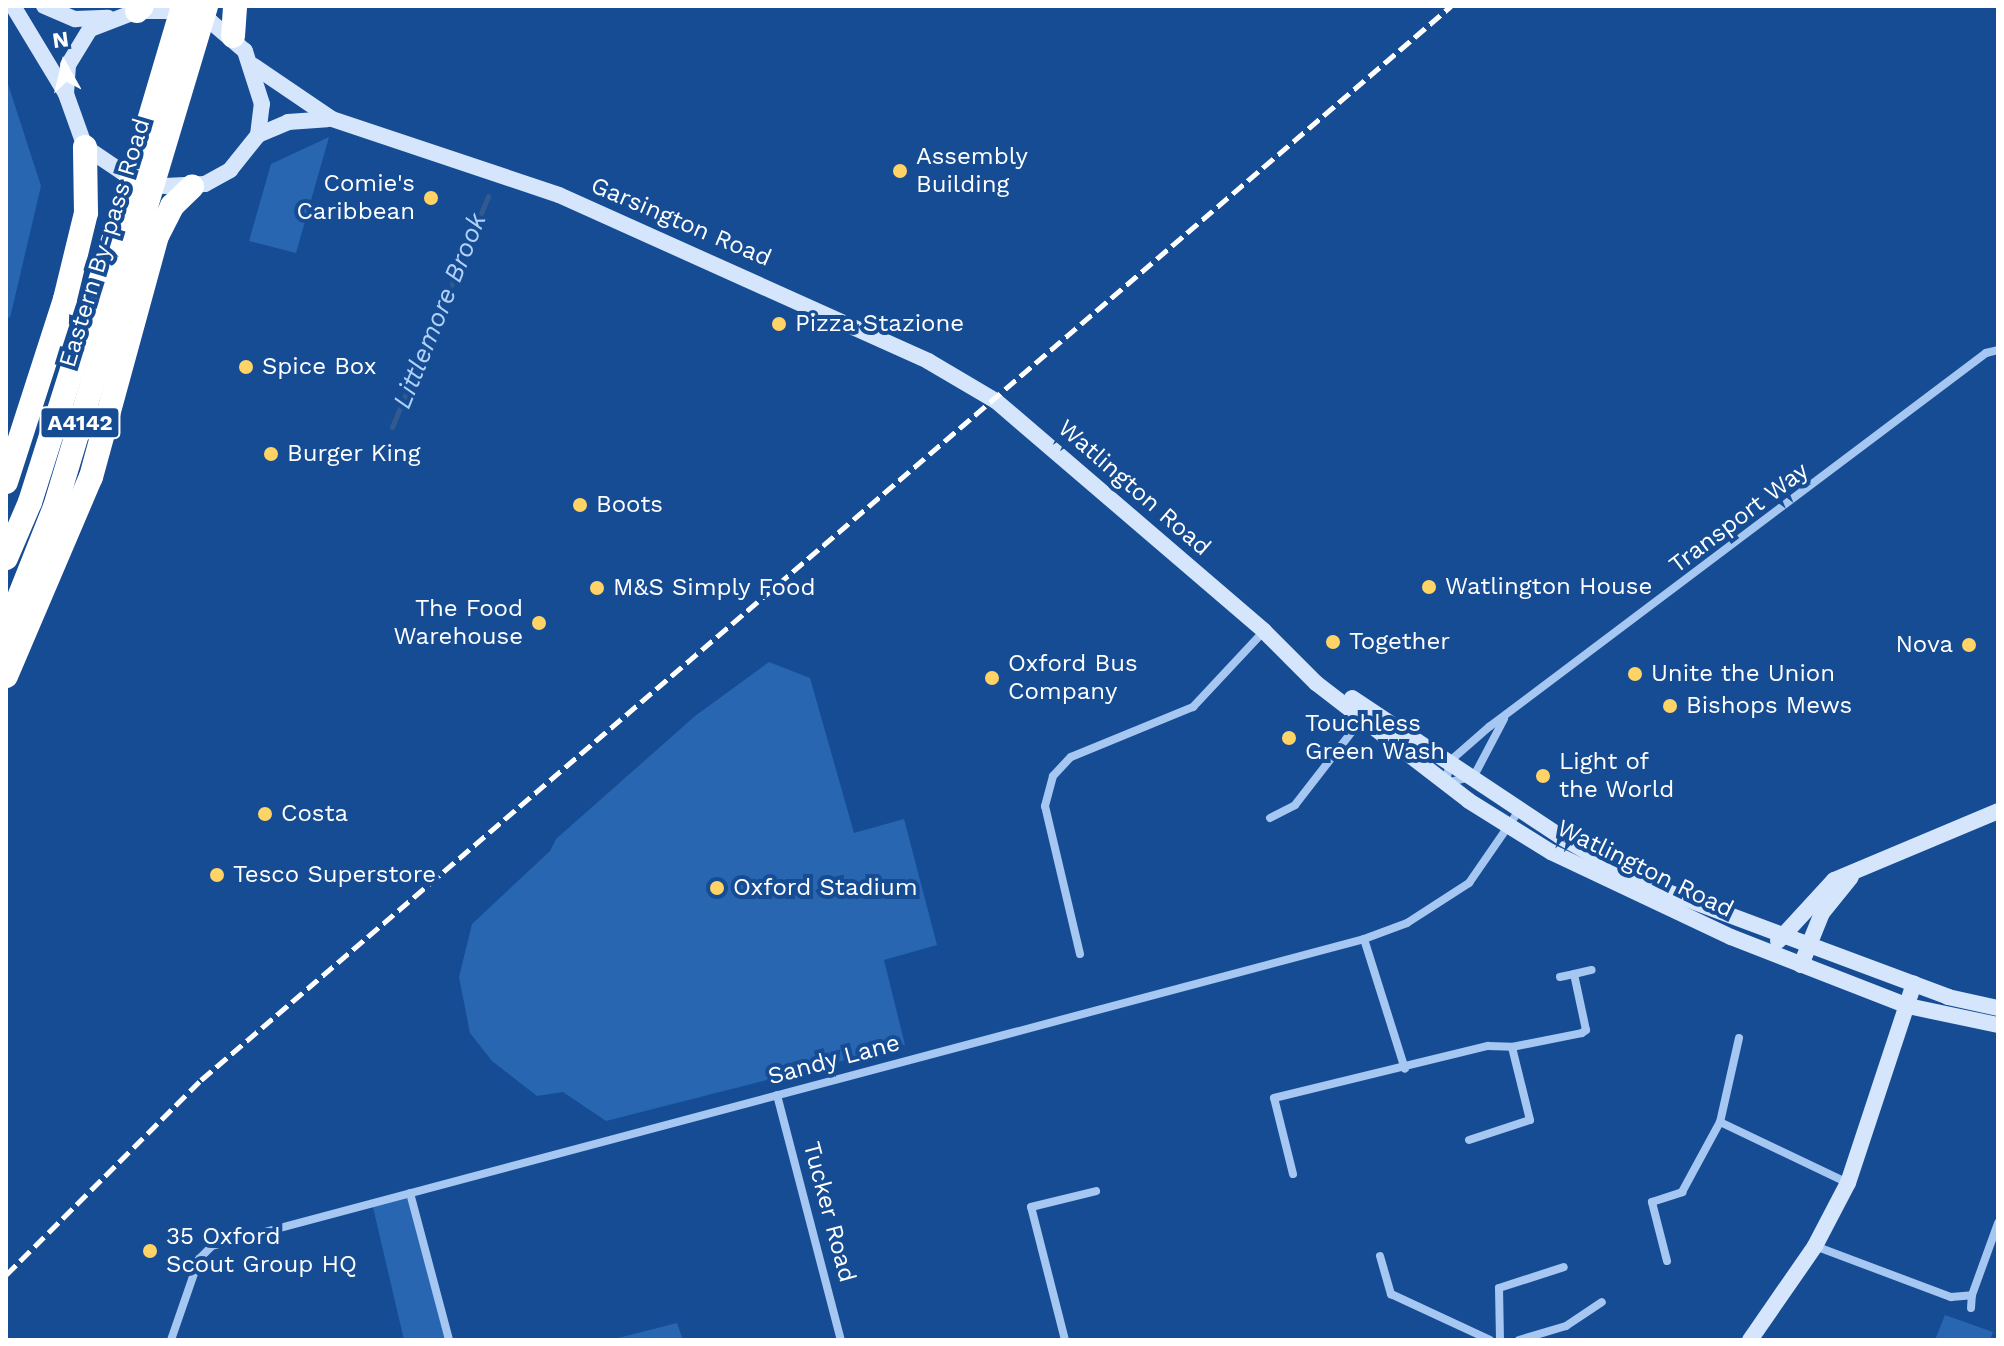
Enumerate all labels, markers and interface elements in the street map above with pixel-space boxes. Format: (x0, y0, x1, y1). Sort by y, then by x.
north arrow (24, 24, 104, 104)
text: N (51, 26, 70, 53)
street label: Eastern By-pass Road (53, 115, 157, 371)
place label: Assembly Building (916, 143, 1028, 199)
marker: Assembly Building (891, 162, 909, 180)
place label: Comie's Caribbean (296, 170, 415, 226)
street label: Garsington Road (587, 171, 775, 273)
marker: Comie's Caribbean (422, 189, 440, 207)
water label: Littlemore Brook (387, 209, 493, 413)
place label: Pizza Stazione (795, 310, 965, 338)
marker: Pizza Stazione (770, 315, 788, 333)
place label: Spice Box (262, 353, 377, 381)
marker: Spice Box (237, 358, 255, 376)
road number: A4142 (38, 405, 122, 441)
street label: Watlington Road (1052, 414, 1216, 562)
place label: Burger King (287, 440, 421, 468)
marker: Burger King (262, 445, 280, 463)
street label: Transport Way (1663, 456, 1815, 580)
place label: Boots (596, 491, 663, 519)
marker: Boots (571, 496, 589, 514)
place label: Watlington House (1445, 573, 1652, 601)
place label: M&S Simply Food (613, 574, 816, 602)
marker: Watlington House (1420, 578, 1438, 596)
marker: M&S Simply Food (588, 579, 606, 597)
place label: The Food Warehouse (393, 595, 523, 651)
marker: The Food Warehouse (530, 614, 548, 632)
place label: Together (1349, 628, 1450, 656)
place label: Nova (1895, 631, 1953, 659)
marker: Together (1324, 633, 1342, 651)
marker: Nova (1960, 636, 1978, 654)
place label: Oxford Bus Company (1008, 650, 1138, 706)
place label: Unite the Union (1651, 660, 1836, 688)
marker: Unite the Union (1626, 665, 1644, 683)
marker: Oxford Bus Company (983, 669, 1001, 687)
place label: Bishops Mews (1686, 692, 1852, 720)
marker: Bishops Mews (1661, 697, 1679, 715)
place label: Touchless Green Wash (1305, 710, 1446, 766)
marker: Touchless Green Wash (1280, 729, 1298, 747)
place label: Light of the World (1559, 748, 1675, 804)
marker: Light of the World (1534, 767, 1552, 785)
place label: Costa (281, 800, 348, 828)
marker: Costa (256, 805, 274, 823)
street label: Watlington Road (1552, 814, 1738, 924)
place label: Tesco Superstore (233, 861, 436, 889)
marker: Tesco Superstore (208, 866, 226, 884)
place label: Oxford Stadium (733, 874, 918, 902)
marker: Oxford Stadium (708, 879, 726, 897)
street label: Sandy Lane (765, 1029, 903, 1091)
street label: Tucker Road (796, 1138, 862, 1286)
place label: 35 Oxford Scout Group HQ (166, 1223, 357, 1279)
marker: 35 Oxford Scout Group HQ (141, 1242, 159, 1260)

